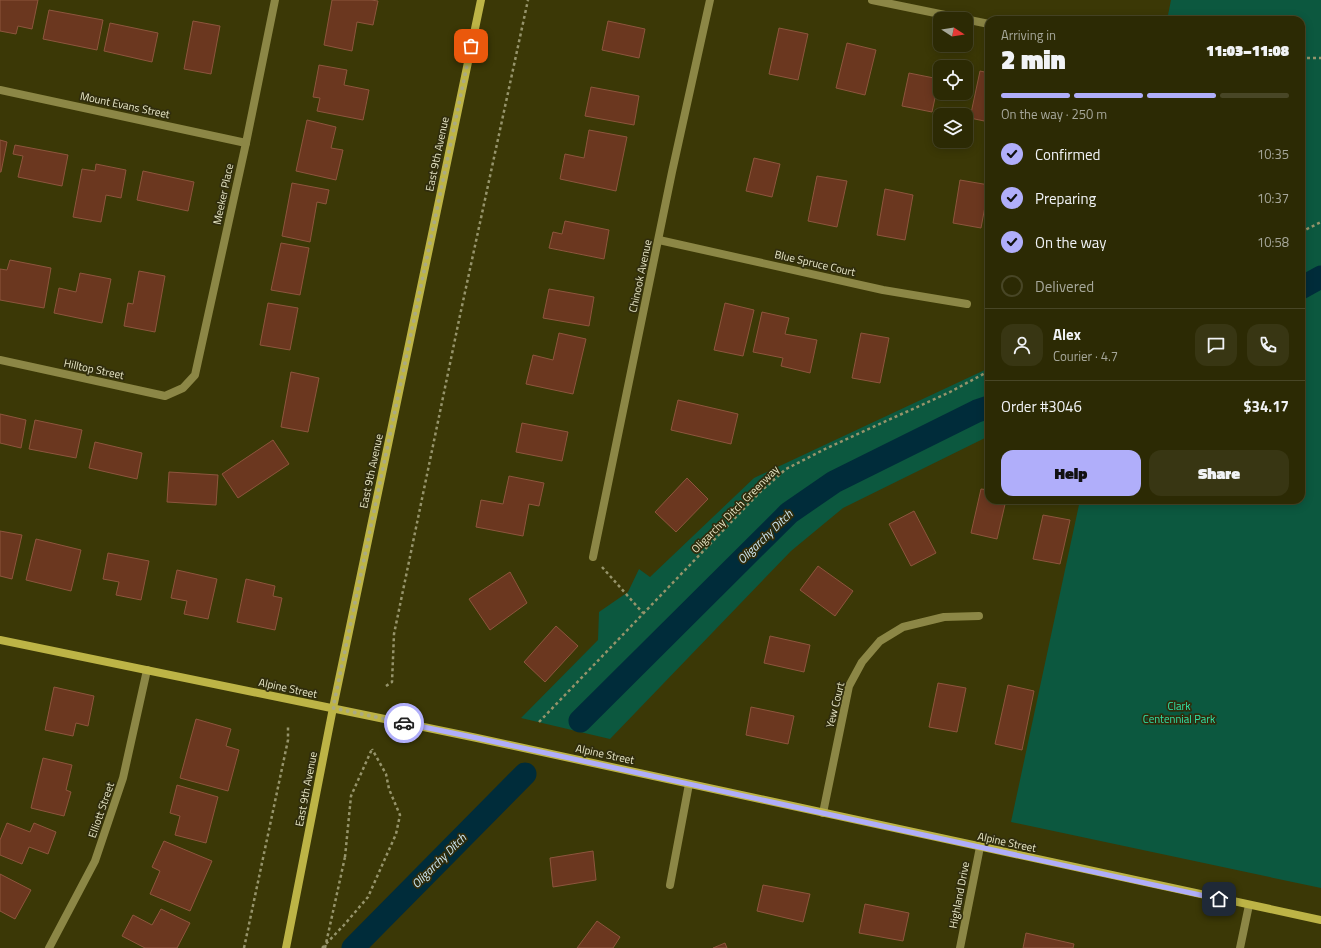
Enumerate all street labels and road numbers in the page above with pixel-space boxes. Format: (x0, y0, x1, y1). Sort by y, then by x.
street label: Mount Evans Street (79, 88, 172, 122)
street label: East 9th Avenue (421, 115, 453, 193)
street label: Meeker Place (209, 162, 237, 226)
street label: Chinook Avenue (624, 238, 656, 314)
street label: Blue Spruce Court (773, 246, 857, 280)
street label: Hilltop Street (62, 355, 126, 383)
street label: East 9th Avenue (355, 432, 387, 510)
street label: Oligarchy Ditch Greenway (688, 462, 782, 556)
street label: Alpine Street (257, 674, 319, 702)
street label: Yew Court (822, 680, 848, 730)
street label: Alpine Street (574, 740, 636, 768)
street label: East 9th Avenue (291, 750, 321, 828)
street label: Elliott Street (84, 780, 118, 840)
street label: Alpine Street (976, 828, 1038, 856)
street label: Highland Drive (945, 860, 973, 930)

